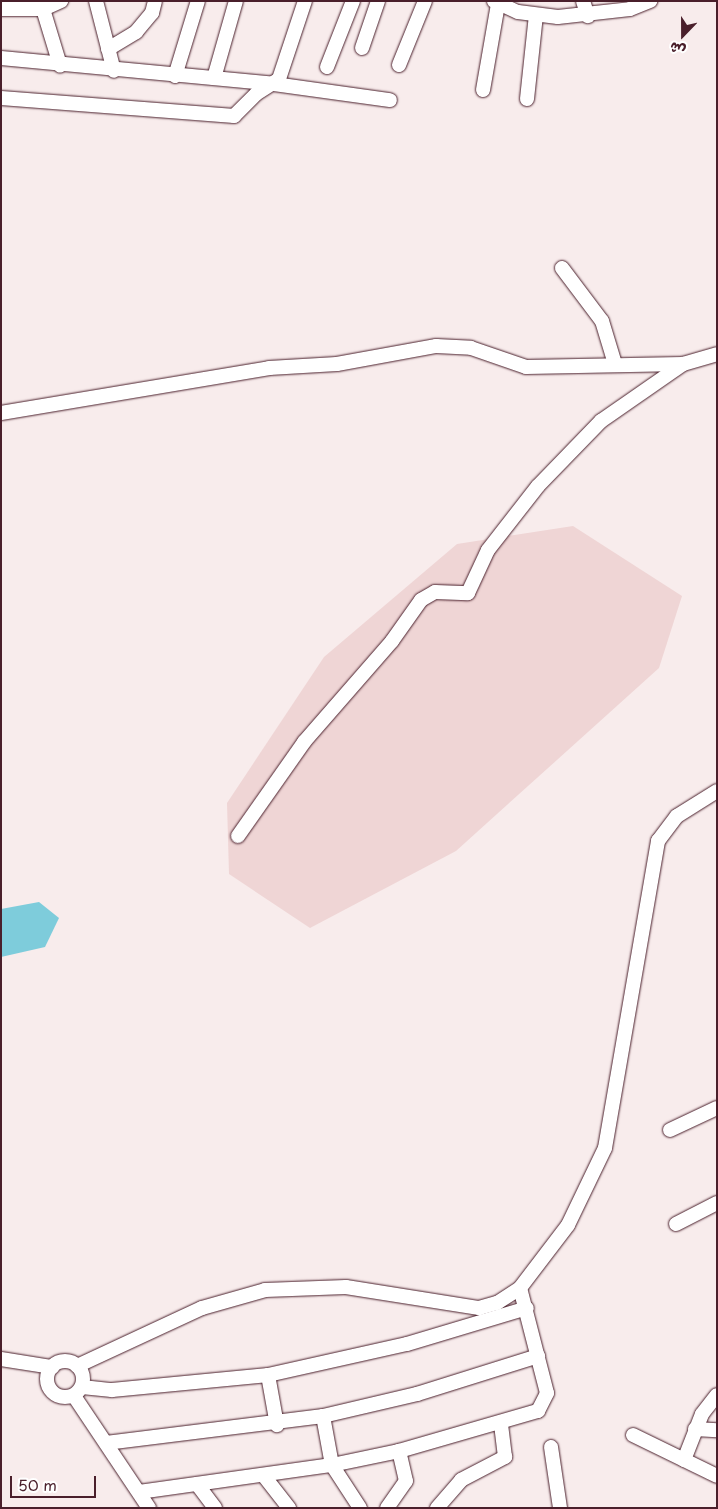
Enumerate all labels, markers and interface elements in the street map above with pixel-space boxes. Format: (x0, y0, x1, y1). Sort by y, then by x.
north arrow (658, 10, 708, 60)
text: ش (666, 37, 688, 62)
scale bar (12, 1466, 99, 1498)
text: 50 m (18, 1473, 57, 1496)

